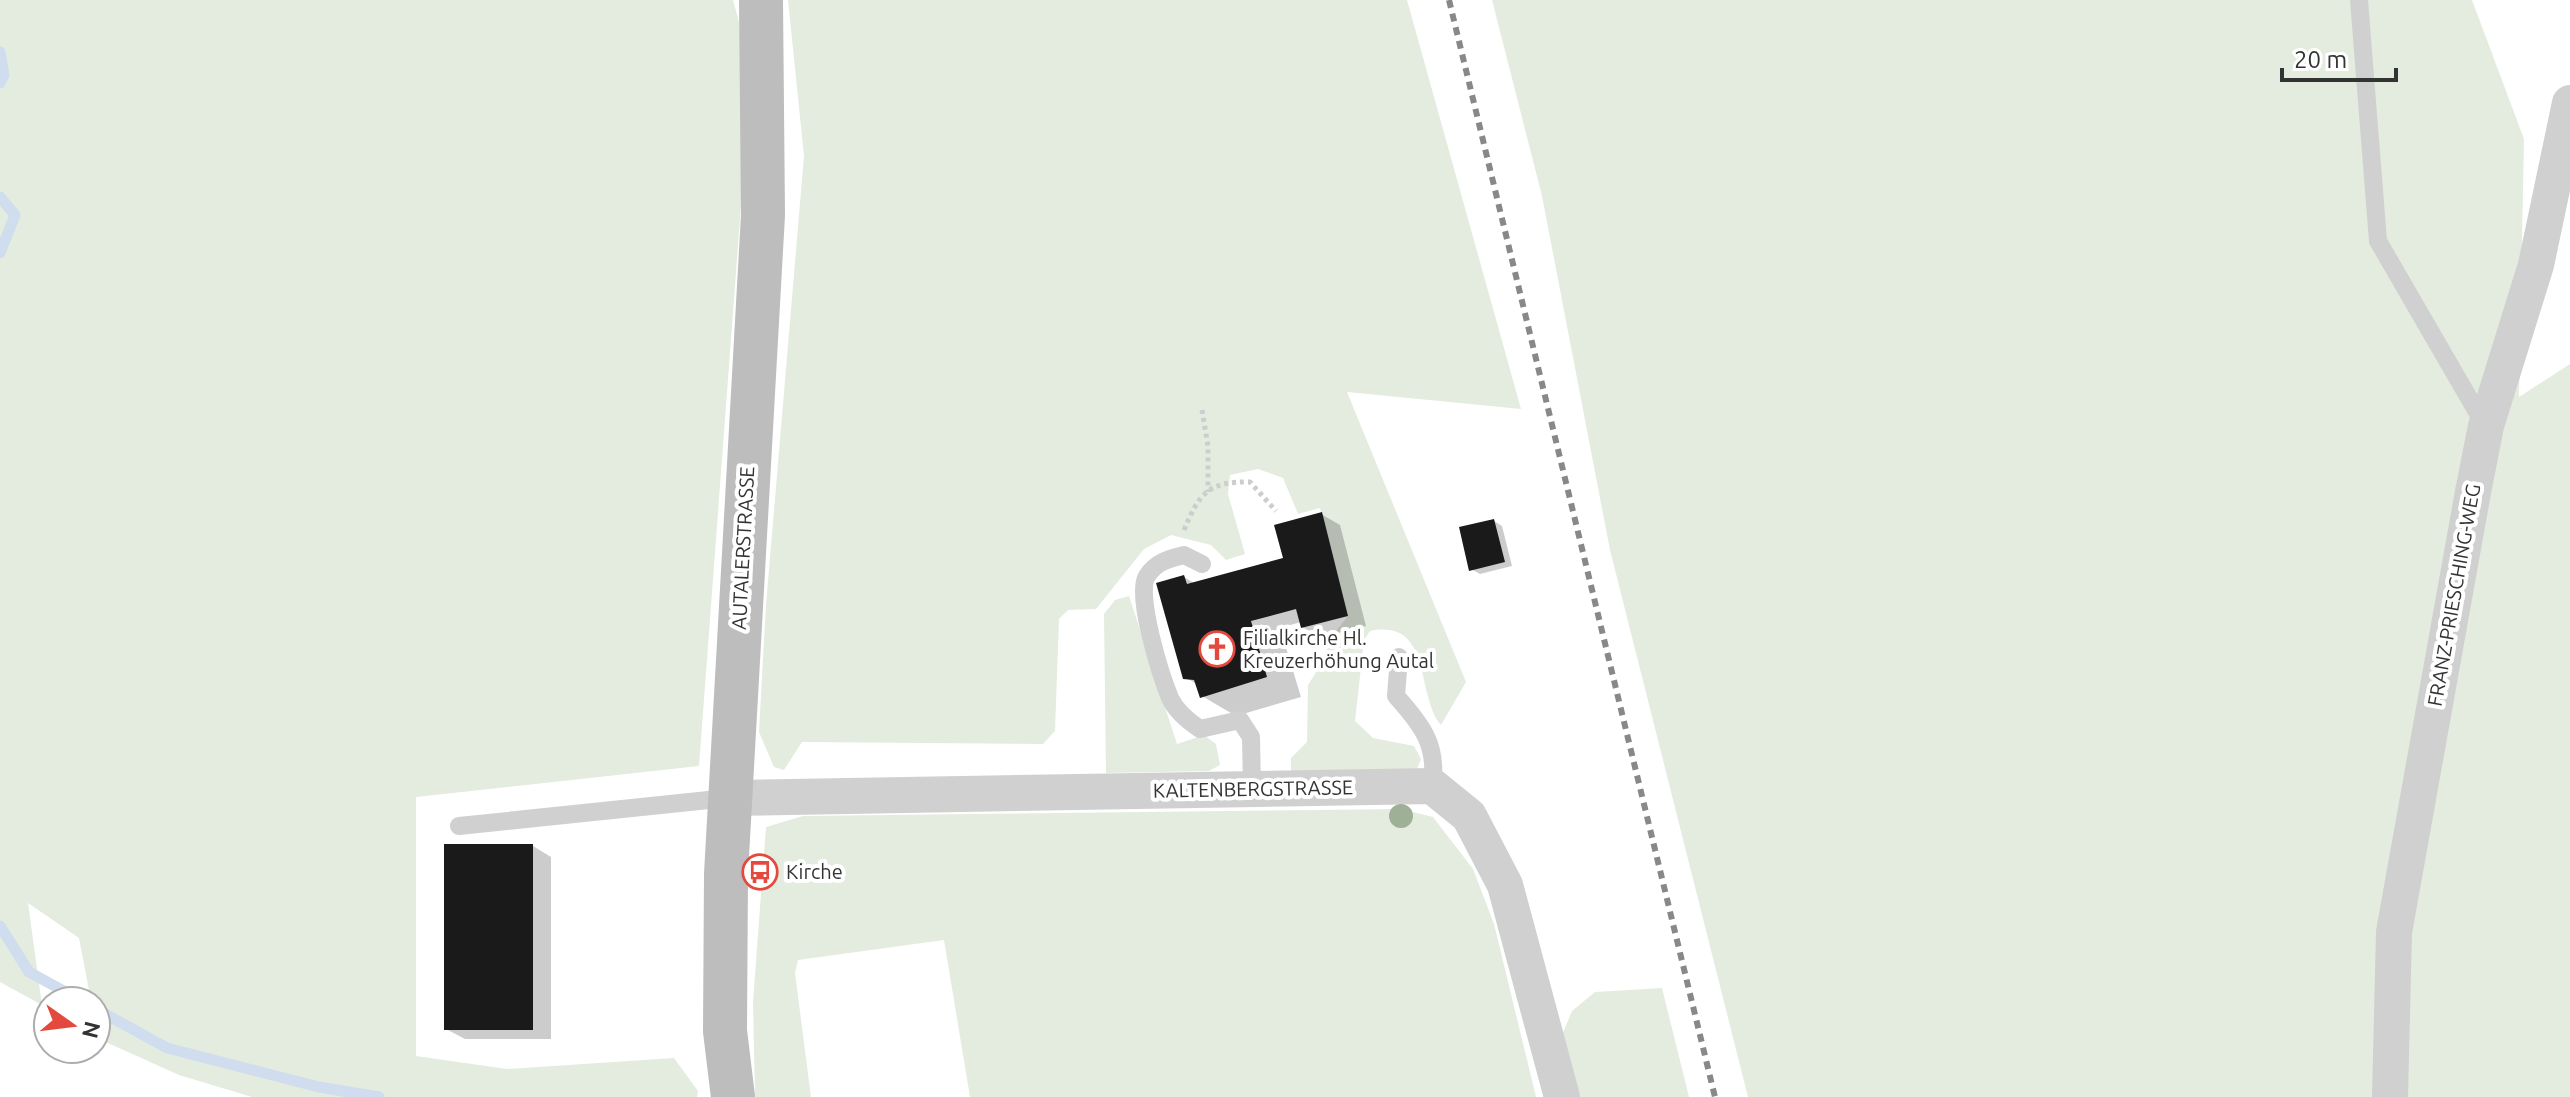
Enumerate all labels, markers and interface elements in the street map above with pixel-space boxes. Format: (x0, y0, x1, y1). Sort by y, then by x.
scale bar (2282, 32, 2396, 82)
text: 20 m (2294, 46, 2347, 73)
street label: AUTALERSTRASSE (727, 466, 758, 630)
street label: FRANZ-PRIESCHING-WEG (2423, 482, 2484, 708)
place label: Filialkirche Hl. Kreuzerhöhung Autal (1243, 626, 1434, 672)
church icon: Filialkirche Hl. Kreuzerhöhung Autal (1198, 630, 1236, 668)
street label: KALTENBERGSTRASSE (1153, 775, 1353, 802)
bus stop icon: Kirche (741, 853, 779, 891)
place label: Kirche (786, 860, 843, 883)
north arrow (32, 985, 112, 1065)
text: N (78, 1019, 106, 1041)

